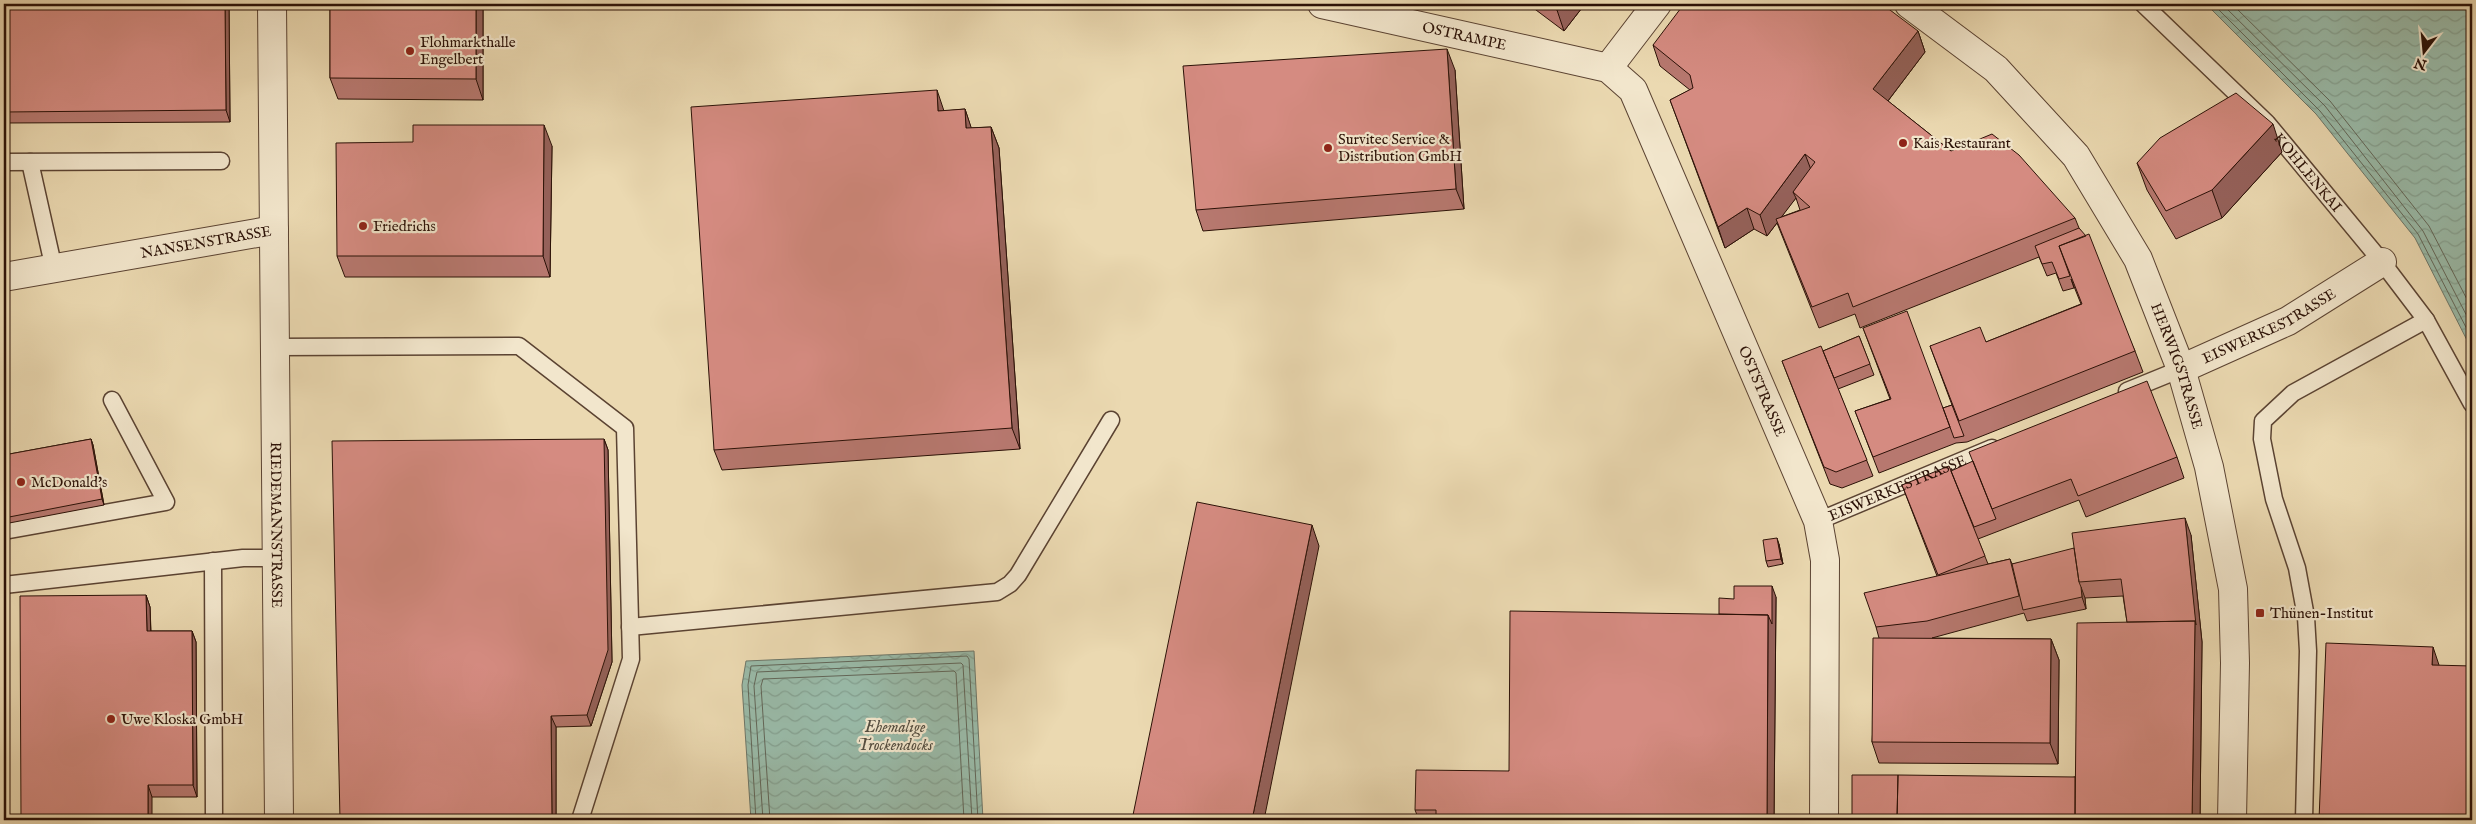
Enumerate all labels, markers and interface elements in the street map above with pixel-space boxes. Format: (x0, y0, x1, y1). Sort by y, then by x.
street label: OSTRAMPE (1421, 17, 1508, 55)
north arrow (2398, 28, 2448, 78)
place label: Flohmarkthalle Engelbert (420, 33, 516, 69)
marker: Flohmarkthalle Engelbert (404, 45, 416, 57)
text: N (2412, 53, 2430, 74)
street label: KOHLENKAI (2270, 129, 2347, 216)
place label: Survitec Service & Distribution GmbH (1338, 130, 1462, 166)
place label: Kais Restaurant (1913, 134, 2011, 153)
marker: Kais Restaurant (1897, 137, 1909, 149)
marker: Survitec Service & Distribution GmbH (1322, 142, 1334, 154)
place label: Friedrichs (373, 217, 436, 236)
marker: Friedrichs (357, 220, 369, 232)
street label: NANSENSTRASSE (139, 221, 273, 263)
street label: EISWERKESTRASSE (2199, 284, 2339, 368)
street label: HERWIGSTRASSE (2147, 300, 2207, 431)
street label: OSTSTRASSE (1734, 343, 1790, 439)
street label: RIEDEMANNSTRASSE (266, 442, 287, 608)
street label: EISWERKESTRASSE (1825, 450, 1969, 525)
place label: McDonald's (31, 473, 107, 492)
marker: McDonald's (15, 476, 27, 488)
place label: Thünen-Institut (2270, 604, 2373, 623)
marker: Thünen-Institut (2254, 607, 2266, 619)
place label: Uwe Kloska GmbH (121, 710, 244, 729)
marker: Uwe Kloska GmbH (105, 713, 117, 725)
water label: Ehemalige Trockendocks (857, 718, 933, 756)

